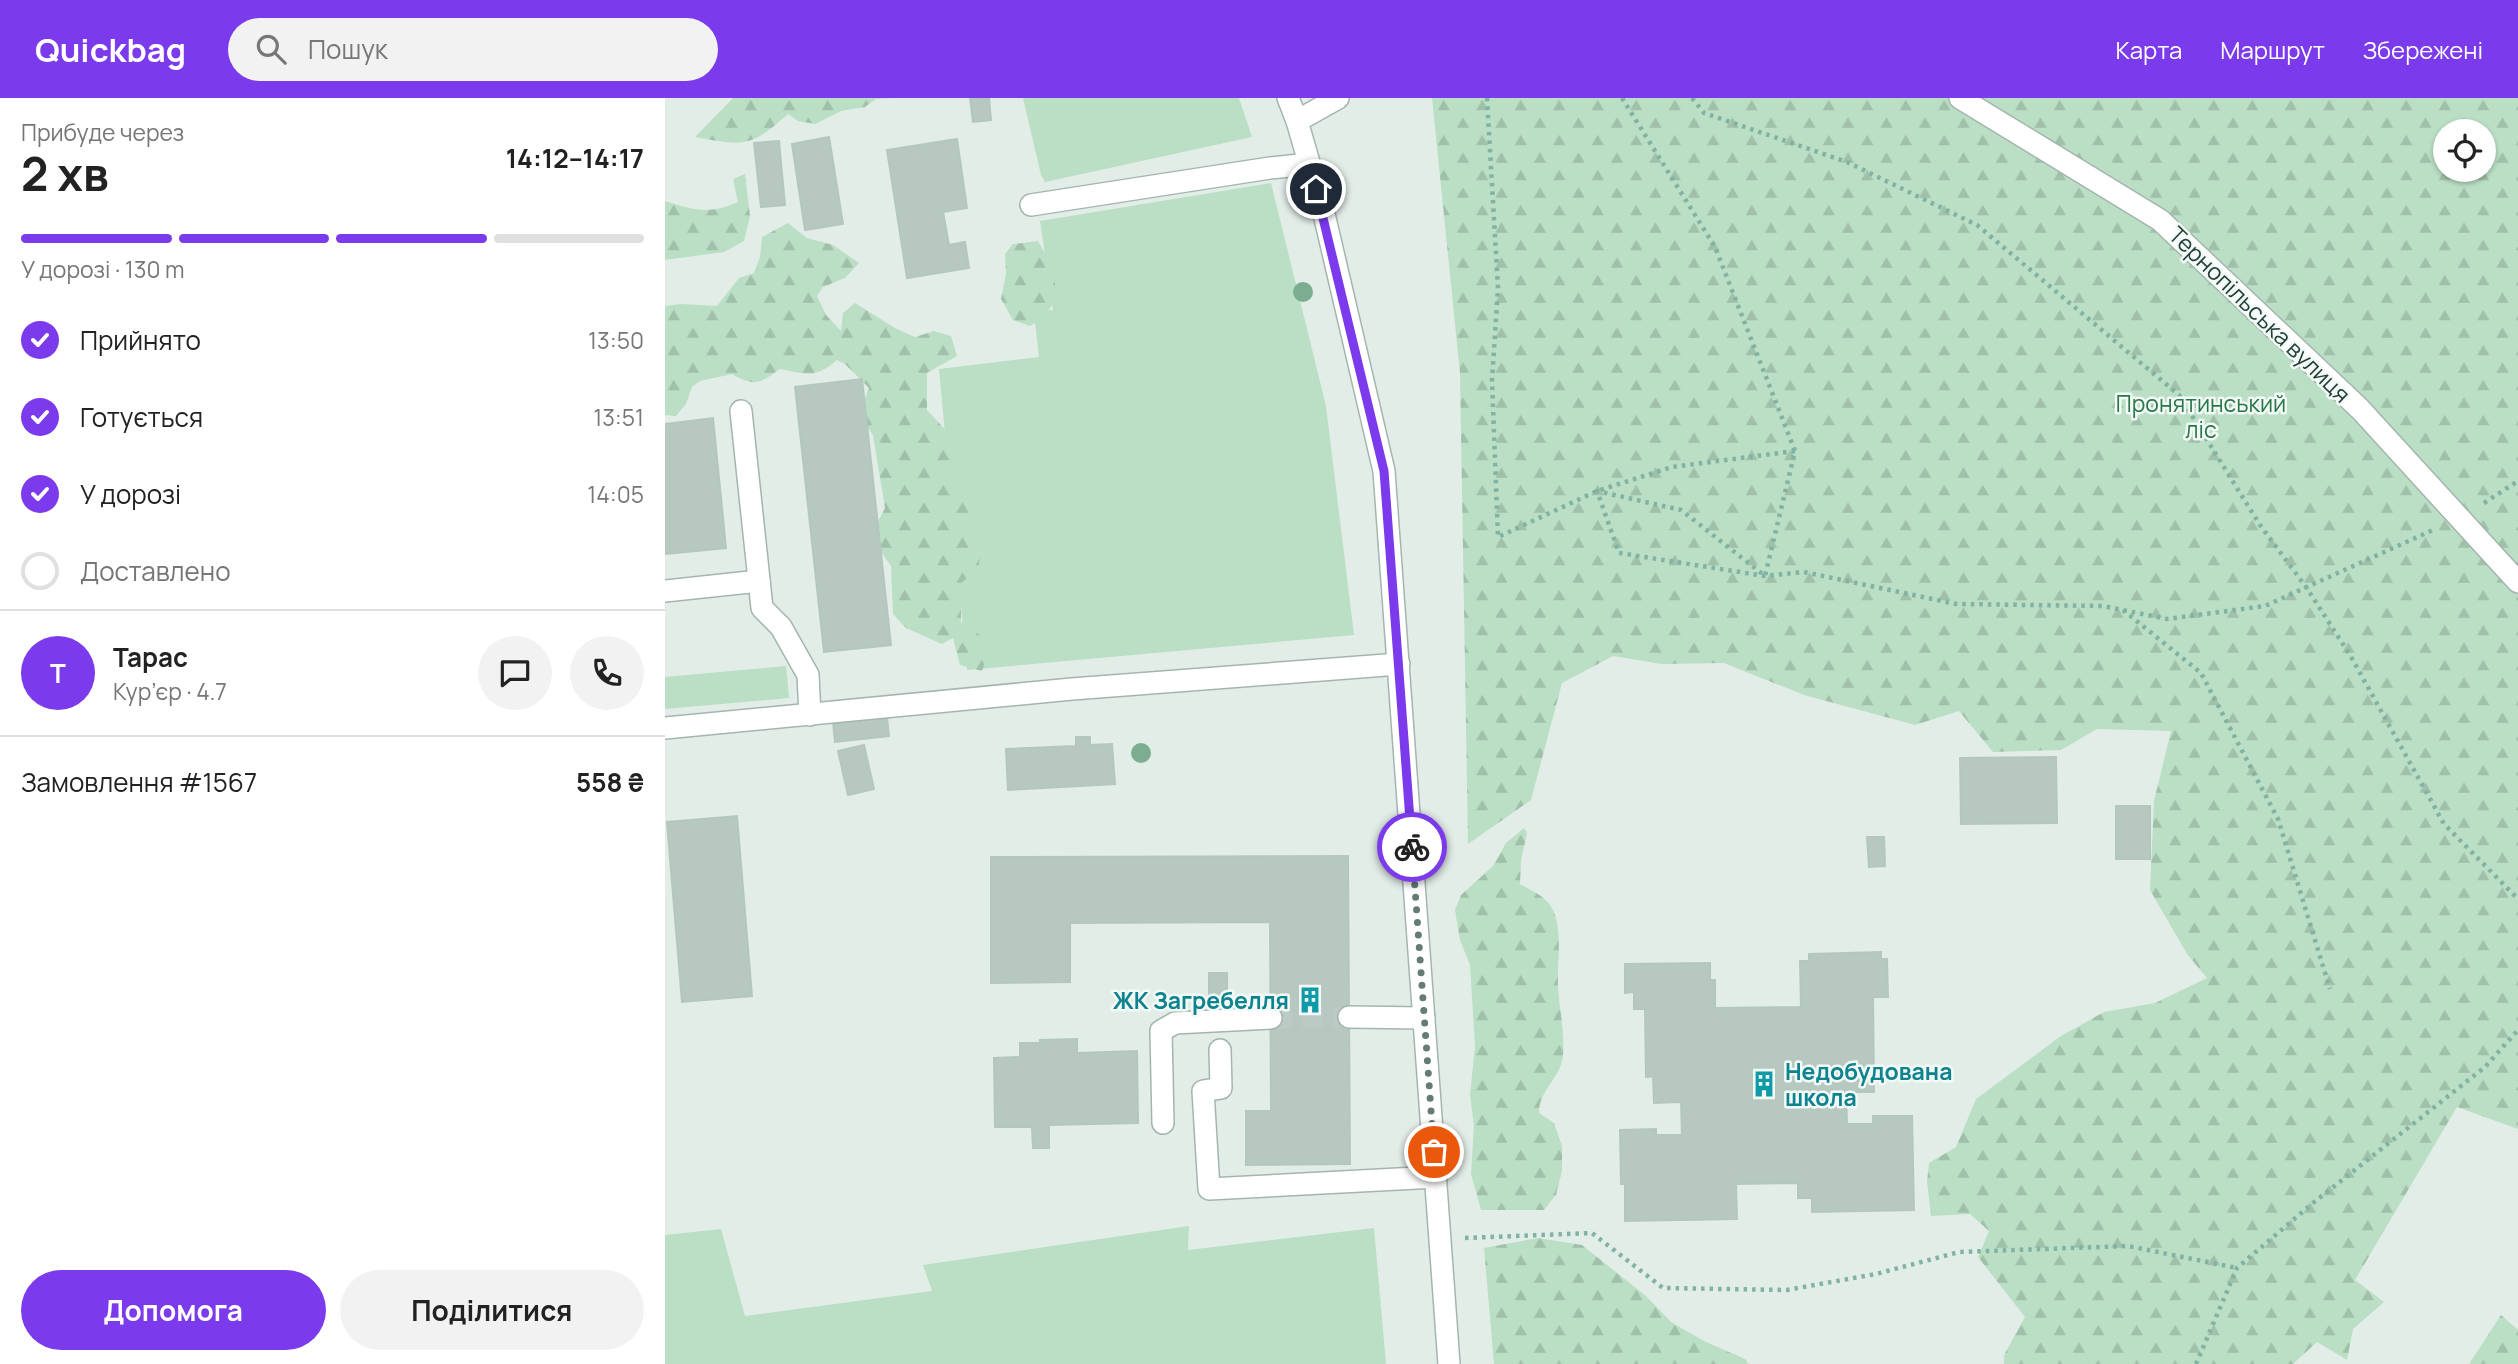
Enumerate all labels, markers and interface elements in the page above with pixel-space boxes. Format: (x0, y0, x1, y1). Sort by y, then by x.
search box (228, 18, 718, 81)
text: Quickbag (35, 27, 186, 72)
icon: search (252, 30, 290, 68)
text: Пошук (308, 31, 388, 67)
text: Карта (2116, 33, 2182, 66)
text: Маршрут (2220, 33, 2325, 66)
text: Збережені (2363, 33, 2483, 66)
text: Прибуде через (21, 116, 184, 148)
map controls (2433, 119, 2496, 182)
button: locate (2433, 119, 2496, 182)
text: 14:12–14:17 (506, 140, 644, 176)
text: 2 хв (21, 142, 109, 205)
pin (1286, 159, 1346, 219)
icon: home (1297, 170, 1335, 208)
street label: Тернопільська вулиця (2162, 219, 2358, 409)
text: У дорозі · 130 m (21, 253, 185, 285)
icon: check (21, 321, 59, 359)
text: Прийнято (80, 322, 201, 358)
text: 13:50 (588, 324, 644, 356)
park label: Пронятинський ліс (2116, 387, 2286, 445)
icon: check (21, 398, 59, 436)
text: Готується (80, 399, 203, 435)
text: 13:51 (593, 401, 644, 433)
icon: check (21, 475, 59, 513)
text: У дорозі (80, 476, 181, 512)
text: 14:05 (587, 478, 644, 510)
text: Доставлено (80, 553, 231, 589)
button: chat (478, 636, 552, 710)
button: phone (570, 636, 644, 710)
text: Тарас (113, 639, 188, 675)
text: Т (50, 655, 66, 691)
text: Кур’єр · 4.7 (113, 675, 227, 707)
text: Замовлення #1567 (21, 764, 257, 800)
text: 558 ₴ (576, 764, 644, 800)
courier (1377, 812, 1447, 882)
icon: bike (1393, 828, 1431, 866)
place label: ЖК Загребелля (1113, 984, 1289, 1016)
building icon: ЖК Загребелля (1295, 985, 1325, 1015)
place label: Недобудована школа (1785, 1055, 1952, 1113)
building icon: Недобудована школа (1749, 1069, 1779, 1099)
pin (1404, 1122, 1464, 1182)
icon: bag (1415, 1133, 1453, 1171)
button: Допомога (21, 1270, 326, 1350)
button: Поділитися (340, 1270, 644, 1350)

